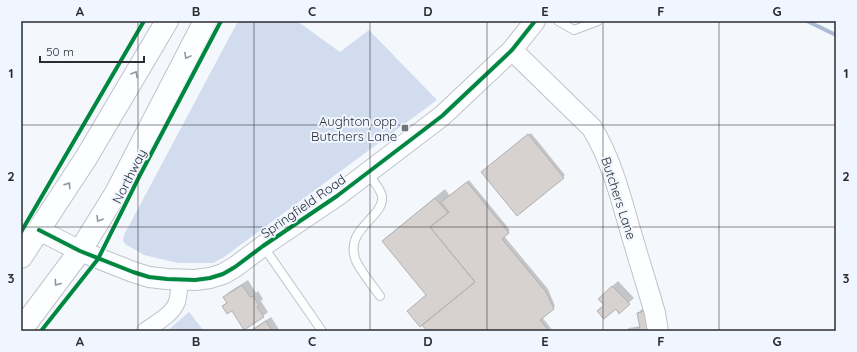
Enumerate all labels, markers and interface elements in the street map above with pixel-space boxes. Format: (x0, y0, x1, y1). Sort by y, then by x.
text: A (76, 3, 85, 19)
text: B (192, 3, 200, 19)
text: C (308, 3, 316, 19)
text: D (423, 3, 433, 19)
text: E (541, 3, 549, 19)
text: F (657, 3, 665, 19)
text: G (772, 3, 782, 19)
scale bar (40, 38, 144, 64)
text: 50 m (46, 44, 74, 59)
one-way arrow (185, 51, 192, 59)
text: 1 (8, 65, 14, 81)
text: 1 (843, 65, 849, 81)
one-way arrow (131, 71, 138, 78)
place label: Aughton opp Butchers Lane (311, 113, 397, 144)
marker: Aughton opp Butchers Lane (400, 123, 410, 133)
street label: Northway (108, 146, 150, 206)
street label: Butchers Lane (598, 155, 640, 241)
text: 2 (7, 168, 15, 184)
text: 2 (842, 168, 850, 184)
street label: Springfield Road (257, 171, 349, 241)
one-way arrow (63, 183, 70, 190)
one-way arrow (97, 215, 104, 222)
text: 3 (8, 270, 15, 286)
text: 3 (843, 270, 850, 286)
one-way arrow (55, 278, 62, 285)
text: A (76, 333, 85, 349)
text: B (192, 333, 200, 349)
text: C (308, 333, 316, 349)
text: D (423, 333, 433, 349)
text: E (541, 333, 549, 349)
text: F (657, 333, 665, 349)
text: G (772, 333, 782, 349)

